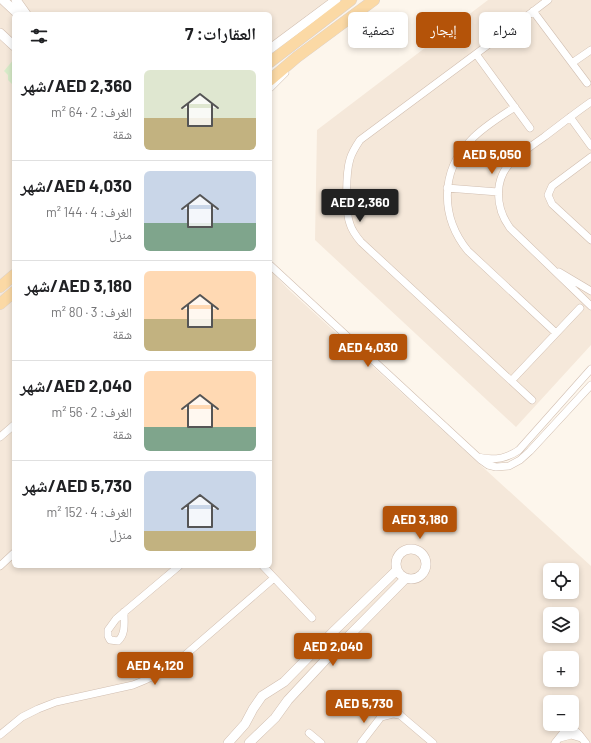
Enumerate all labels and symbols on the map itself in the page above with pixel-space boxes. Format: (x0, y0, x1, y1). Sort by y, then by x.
pin: AED 5,050 (446, 141, 538, 175)
pin: AED 2,360 (314, 189, 406, 223)
pin: AED 4,030 (322, 334, 414, 368)
pin: AED 3,180 (374, 506, 466, 540)
pin: AED 2,040 (287, 633, 379, 667)
pin: AED 4,120 (109, 652, 201, 686)
pin: AED 5,730 (318, 690, 410, 724)

